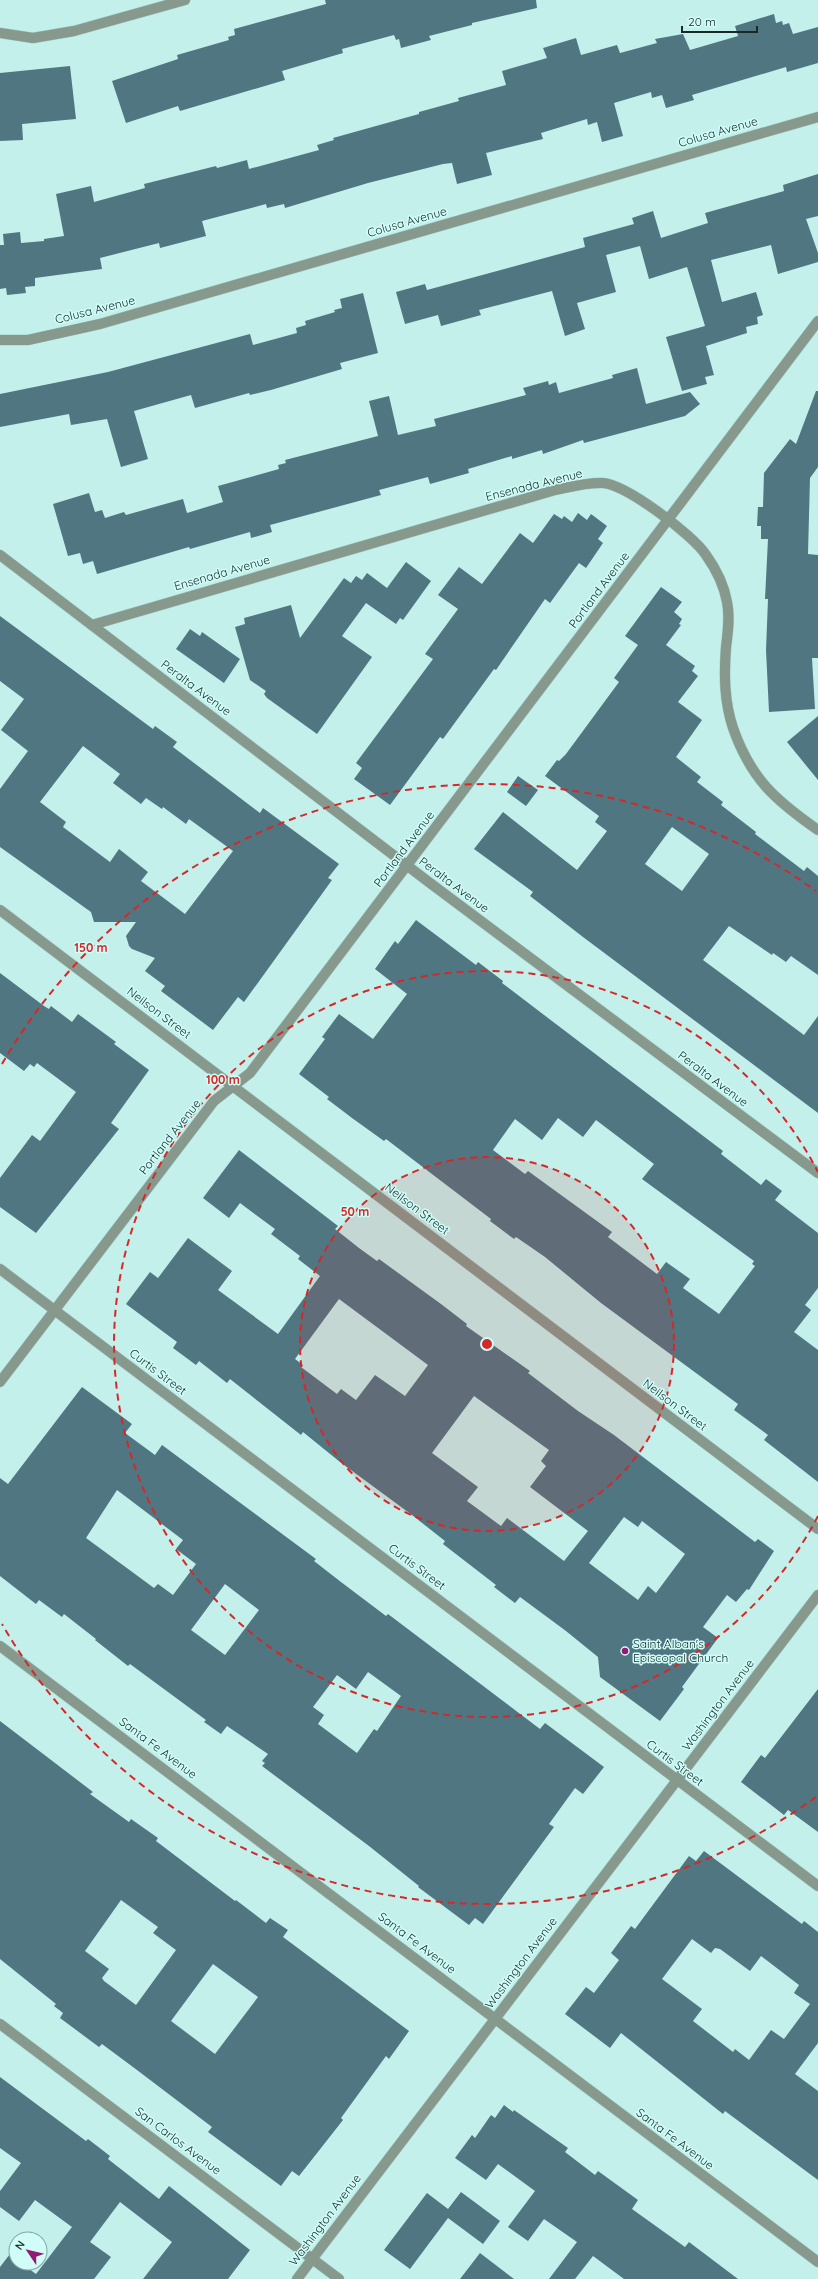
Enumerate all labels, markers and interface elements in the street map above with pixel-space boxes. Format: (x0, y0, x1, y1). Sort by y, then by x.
scale bar (682, 8, 757, 34)
text: 20 m (688, 14, 716, 29)
street label: Colusa Avenue (676, 113, 760, 150)
street label: Colusa Avenue (365, 203, 449, 240)
street label: Colusa Avenue (53, 292, 137, 327)
street label: Ensenada Avenue (484, 465, 584, 504)
street label: Portland Avenue (565, 548, 632, 631)
street label: Ensenada Avenue (172, 552, 272, 593)
street label: Peralta Avenue (158, 656, 235, 719)
street label: Portland Avenue (370, 807, 437, 890)
street label: Peralta Avenue (416, 853, 493, 916)
text: 150 m (74, 940, 108, 955)
street label: Neilson Street (124, 984, 194, 1042)
street label: Peralta Avenue (675, 1047, 752, 1110)
text: 100 m (206, 1072, 240, 1087)
street label: Portland Avenue (136, 1096, 204, 1177)
street label: Neilson Street (382, 1180, 452, 1238)
text: 50 m (341, 1204, 369, 1219)
centre of rings (480, 1337, 494, 1351)
street label: Curtis Street (127, 1345, 190, 1398)
street label: Neilson Street (640, 1376, 710, 1434)
street label: Curtis Street (386, 1540, 449, 1593)
place label: Saint Alban's Episcopal Church (633, 1636, 728, 1665)
marker: Saint Alban's Episcopal Church (620, 1646, 630, 1656)
street label: Washington Avenue (678, 1656, 757, 1753)
street label: Santa Fe Avenue (117, 1714, 200, 1782)
street label: Curtis Street (644, 1736, 707, 1789)
street label: Santa Fe Avenue (376, 1909, 459, 1977)
street label: Washington Avenue (481, 1914, 560, 2011)
street label: San Carlos Avenue (132, 2103, 224, 2178)
street label: Santa Fe Avenue (634, 2105, 717, 2173)
street label: Washington Avenue (285, 2171, 364, 2268)
north arrow (8, 2231, 48, 2271)
text: N (12, 2238, 28, 2253)

